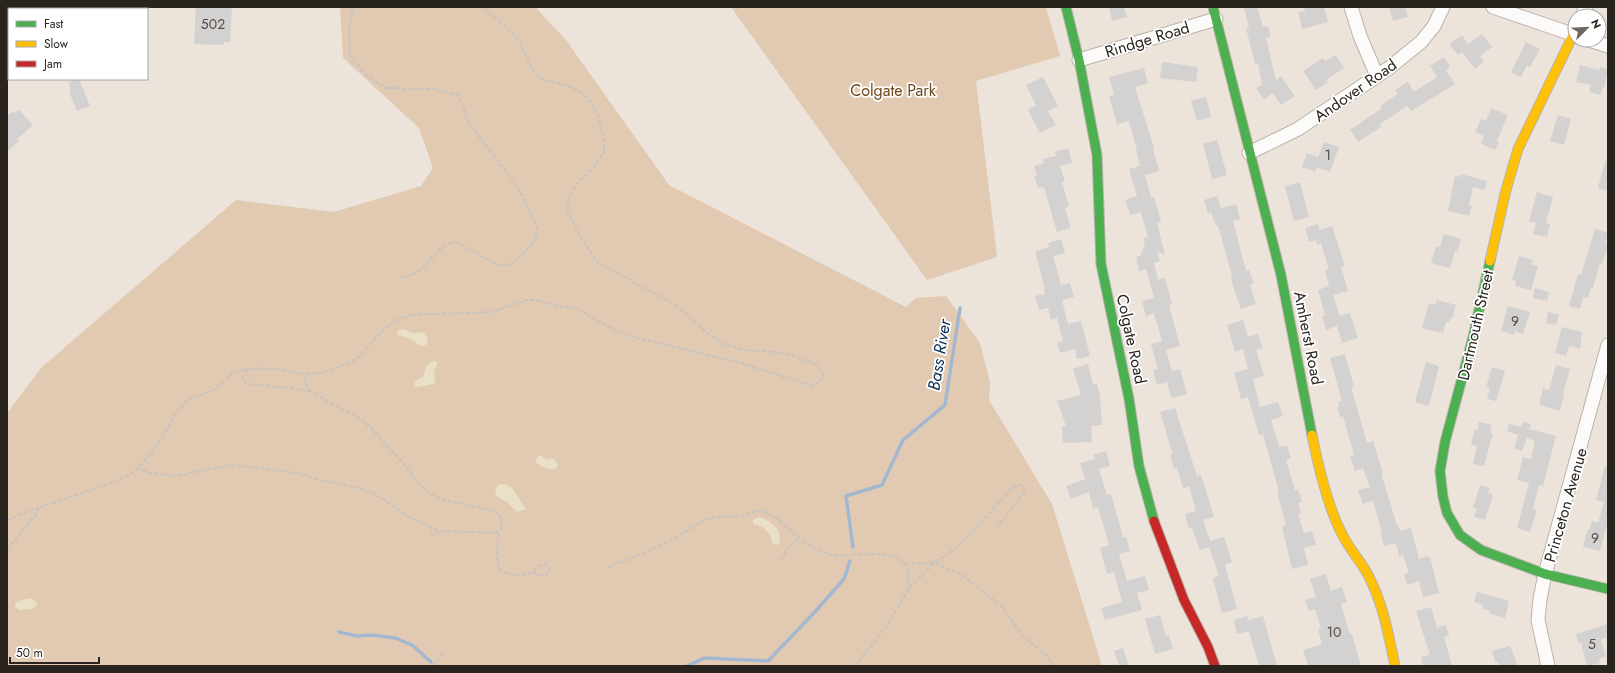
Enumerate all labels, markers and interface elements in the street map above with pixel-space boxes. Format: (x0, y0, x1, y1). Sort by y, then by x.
legend (8, 8, 148, 80)
north arrow (1567, 8, 1607, 48)
house number: 502 (201, 14, 225, 34)
text: Fast (44, 15, 63, 33)
street label: Rindge Road (1102, 16, 1192, 63)
text: N (1587, 17, 1605, 31)
text: Slow (44, 35, 69, 53)
street label: Andover Road (1309, 53, 1401, 127)
text: Jam (42, 55, 62, 73)
park label: Colgate Park (850, 79, 937, 102)
house number: 1 (1325, 145, 1331, 165)
street label: Dartmouth Street (1452, 267, 1499, 383)
street label: Amherst Road (1288, 289, 1329, 387)
street label: Colgate Road (1111, 292, 1152, 386)
house number: 9 (1511, 311, 1519, 331)
water label: Bass River (922, 316, 957, 392)
street label: Princeton Avenue (1538, 445, 1593, 565)
house number: 9 (1591, 528, 1599, 548)
house number: 10 (1327, 622, 1341, 642)
house number: 5 (1588, 634, 1596, 654)
scale bar (10, 639, 99, 665)
text: 50 m (16, 644, 43, 662)

